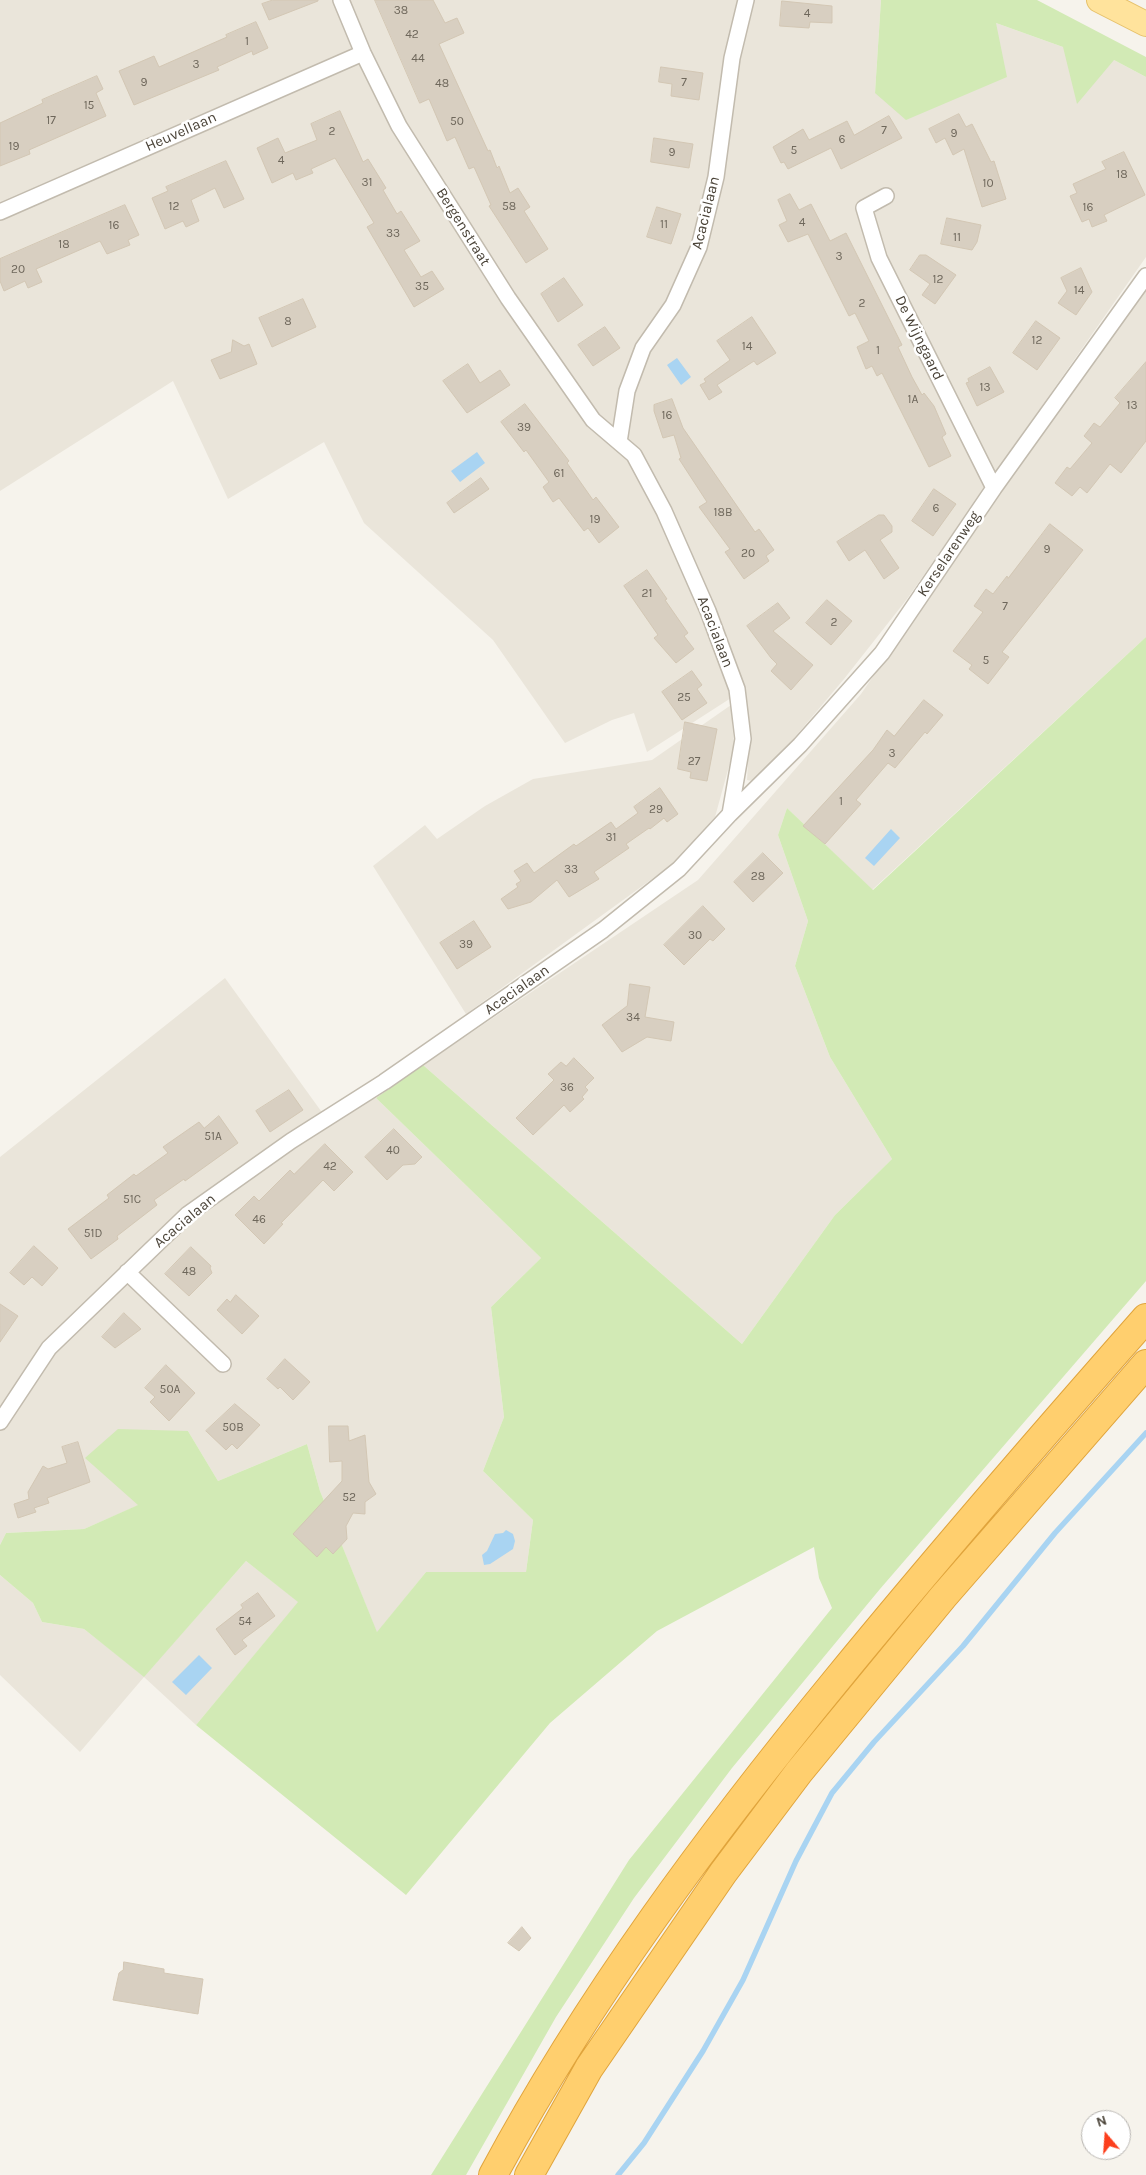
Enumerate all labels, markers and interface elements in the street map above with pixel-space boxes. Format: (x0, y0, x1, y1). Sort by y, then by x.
house number: 38 (394, 4, 408, 18)
house number: 4 (804, 7, 810, 21)
house number: 42 (405, 28, 419, 42)
house number: 1 (245, 35, 249, 49)
house number: 44 (411, 52, 425, 66)
house number: 3 (192, 58, 200, 72)
house number: 9 (141, 76, 147, 90)
house number: 7 (681, 76, 687, 90)
house number: 48 (435, 77, 449, 91)
house number: 15 (84, 99, 94, 113)
street label: Heuvellaan (143, 108, 219, 156)
house number: 17 (46, 114, 56, 128)
house number: 50 (450, 115, 464, 129)
house number: 7 (881, 124, 887, 138)
house number: 2 (329, 125, 335, 139)
house number: 9 (951, 127, 957, 141)
house number: 6 (839, 133, 845, 147)
house number: 19 (9, 140, 19, 154)
house number: 5 (791, 144, 797, 158)
house number: 9 (669, 146, 675, 160)
house number: 4 (278, 154, 284, 168)
house number: 18 (1116, 168, 1128, 182)
street label: Acacialaan (688, 175, 724, 251)
house number: 31 (361, 176, 373, 190)
house number: 10 (982, 177, 994, 191)
street label: Bergenstraat (432, 185, 494, 269)
house number: 12 (169, 200, 179, 214)
house number: 58 (502, 200, 516, 214)
house number: 16 (1083, 201, 1093, 215)
house number: 4 (799, 216, 805, 230)
house number: 11 (660, 218, 668, 232)
house number: 16 (109, 219, 119, 233)
house number: 33 (386, 227, 400, 241)
house number: 11 (953, 231, 961, 245)
house number: 18 (58, 238, 70, 252)
house number: 3 (835, 250, 843, 264)
house number: 20 (11, 263, 25, 277)
house number: 12 (933, 273, 943, 287)
house number: 35 (415, 280, 429, 294)
house number: 14 (1074, 284, 1084, 298)
street label: De Wijngaard (891, 293, 947, 383)
house number: 2 (859, 297, 865, 311)
house number: 8 (284, 315, 292, 329)
house number: 12 (1032, 334, 1042, 348)
house number: 14 (742, 340, 752, 354)
house number: 1 (876, 344, 880, 358)
house number: 13 (979, 381, 991, 395)
house number: 1A (908, 393, 918, 407)
house number: 13 (1126, 399, 1138, 413)
house number: 16 (662, 409, 672, 423)
house number: 39 (517, 421, 531, 435)
house number: 61 (554, 467, 564, 481)
house number: 6 (933, 502, 939, 516)
house number: 18B (714, 506, 732, 520)
street label: Kerselarenweg (914, 508, 984, 600)
house number: 19 (590, 513, 600, 527)
house number: 9 (1044, 543, 1050, 557)
house number: 20 (741, 547, 755, 561)
house number: 21 (642, 587, 652, 601)
street label: Acacialaan (693, 594, 737, 670)
house number: 7 (1002, 600, 1008, 614)
house number: 2 (831, 616, 837, 630)
house number: 5 (983, 654, 989, 668)
house number: 25 (677, 691, 691, 705)
house number: 3 (888, 747, 896, 761)
house number: 27 (688, 755, 700, 769)
house number: 1 (839, 795, 843, 809)
house number: 29 (649, 803, 663, 817)
house number: 31 (605, 831, 617, 845)
house number: 33 (564, 863, 578, 877)
house number: 28 (751, 870, 765, 884)
house number: 30 (688, 929, 702, 943)
house number: 39 (459, 938, 473, 952)
street label: Acacialaan (481, 961, 553, 1019)
house number: 34 (626, 1011, 640, 1025)
house number: 36 (560, 1081, 574, 1095)
house number: 51A (204, 1130, 222, 1144)
house number: 40 (386, 1144, 400, 1158)
house number: 42 (323, 1160, 337, 1174)
street label: Acacialaan (151, 1190, 219, 1252)
house number: 51C (123, 1193, 141, 1207)
house number: 46 (252, 1213, 266, 1227)
house number: 51D (84, 1227, 102, 1241)
house number: 48 (182, 1265, 196, 1279)
house number: 50A (160, 1383, 180, 1397)
house number: 50B (222, 1421, 244, 1435)
house number: 52 (342, 1491, 356, 1505)
house number: 54 (238, 1615, 252, 1629)
north arrow (1081, 2110, 1131, 2160)
text: N (1094, 2112, 1109, 2131)

